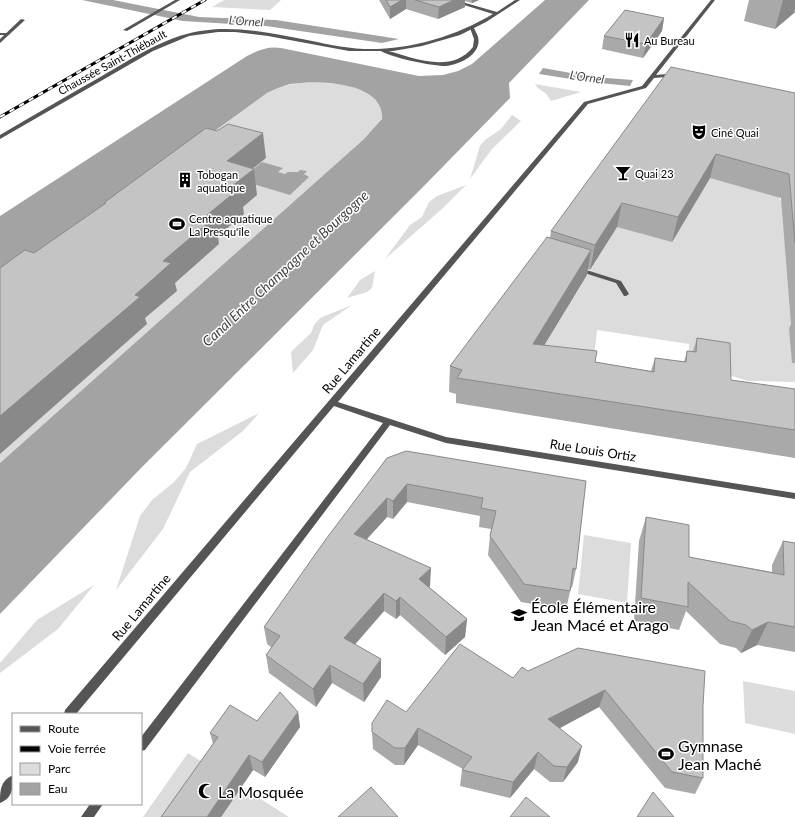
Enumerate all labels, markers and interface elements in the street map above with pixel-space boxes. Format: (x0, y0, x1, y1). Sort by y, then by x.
water label: L'Ornel (228, 12, 264, 30)
street label: Chaussée Saint-Thiébault (56, 27, 168, 97)
restaurant icon: Au Bureau (623, 31, 641, 49)
place label: Au Bureau (644, 34, 695, 47)
water label: L'Ornel (569, 67, 606, 87)
theatre icon: Ciné Quai (690, 123, 708, 141)
place label: Ciné Quai (711, 126, 759, 139)
bar icon: Quai 23 (614, 164, 632, 182)
place label: Quai 23 (635, 167, 674, 180)
place label: Tobogan aquatique (197, 168, 245, 194)
building icon: Tobogan aquatique (176, 171, 194, 189)
water label: Canal Entre Champagne et Bourgogne (198, 186, 372, 350)
place label: Centre aquatique La Presqu'île (189, 212, 273, 238)
sports icon: Centre aquatique La Presqu'île (168, 215, 186, 233)
street label: Rue Lamartine (318, 323, 384, 397)
street label: Rue Louis Ortiz (549, 435, 637, 465)
street label: Rue Lamartine (108, 570, 174, 644)
place label: École Élémentaire Jean Macé et Arago (531, 597, 669, 634)
school or university icon: École Élémentaire Jean Macé et Arago (510, 606, 528, 624)
legend (12, 713, 142, 805)
text: Route (48, 721, 79, 736)
place label: Gymnase Jean Maché (678, 736, 761, 773)
text: Voie ferrée (48, 741, 106, 756)
sports icon: Gymnase Jean Maché (657, 745, 675, 763)
text: Parc (48, 761, 71, 776)
text: Eau (48, 781, 68, 796)
mosque icon: La Mosquée (197, 782, 215, 800)
place label: La Mosquée (218, 782, 304, 801)

